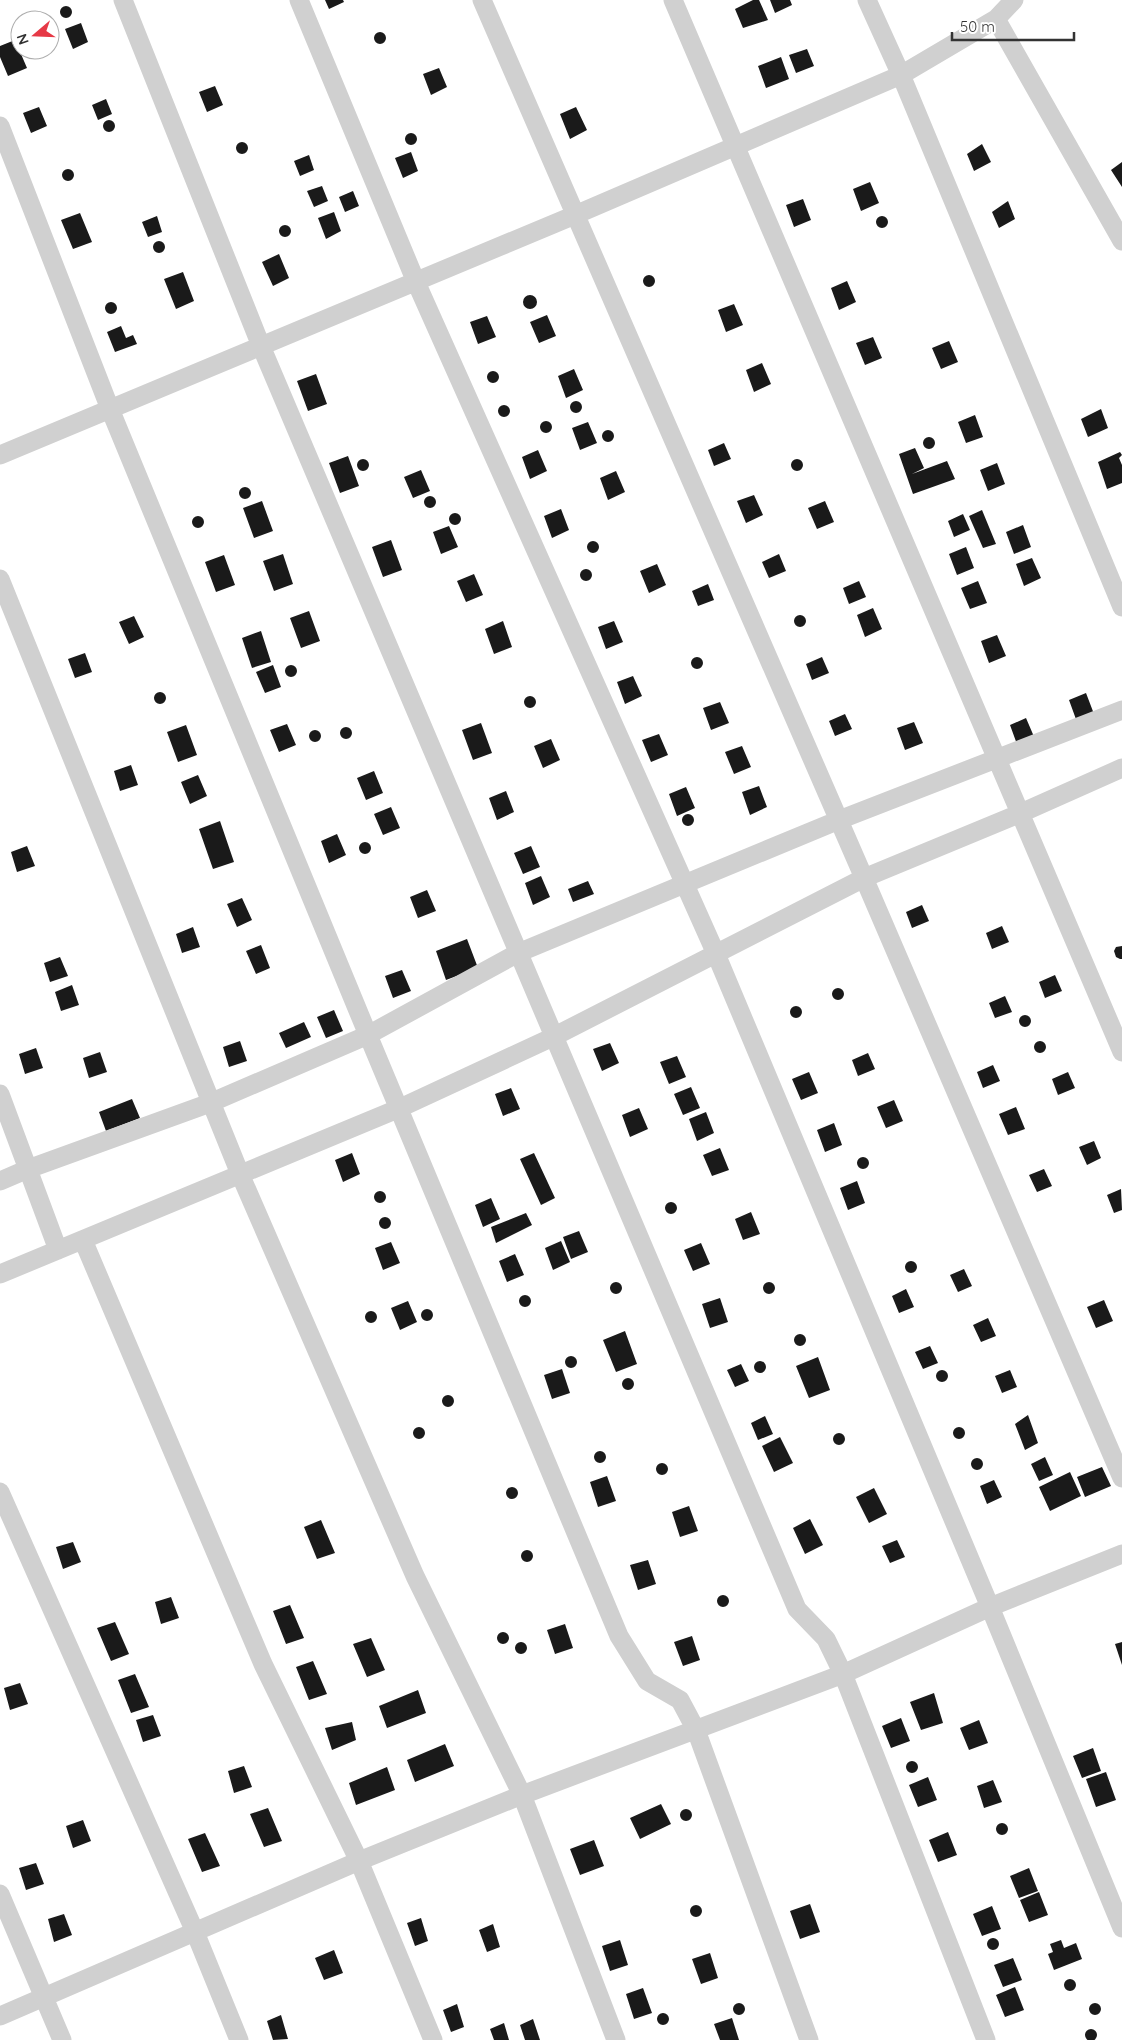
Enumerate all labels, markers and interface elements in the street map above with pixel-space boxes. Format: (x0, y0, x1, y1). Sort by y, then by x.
north arrow (10, 10, 60, 60)
scale bar (952, 10, 1074, 42)
text: 50 m (960, 17, 995, 36)
text: N (13, 31, 33, 47)

